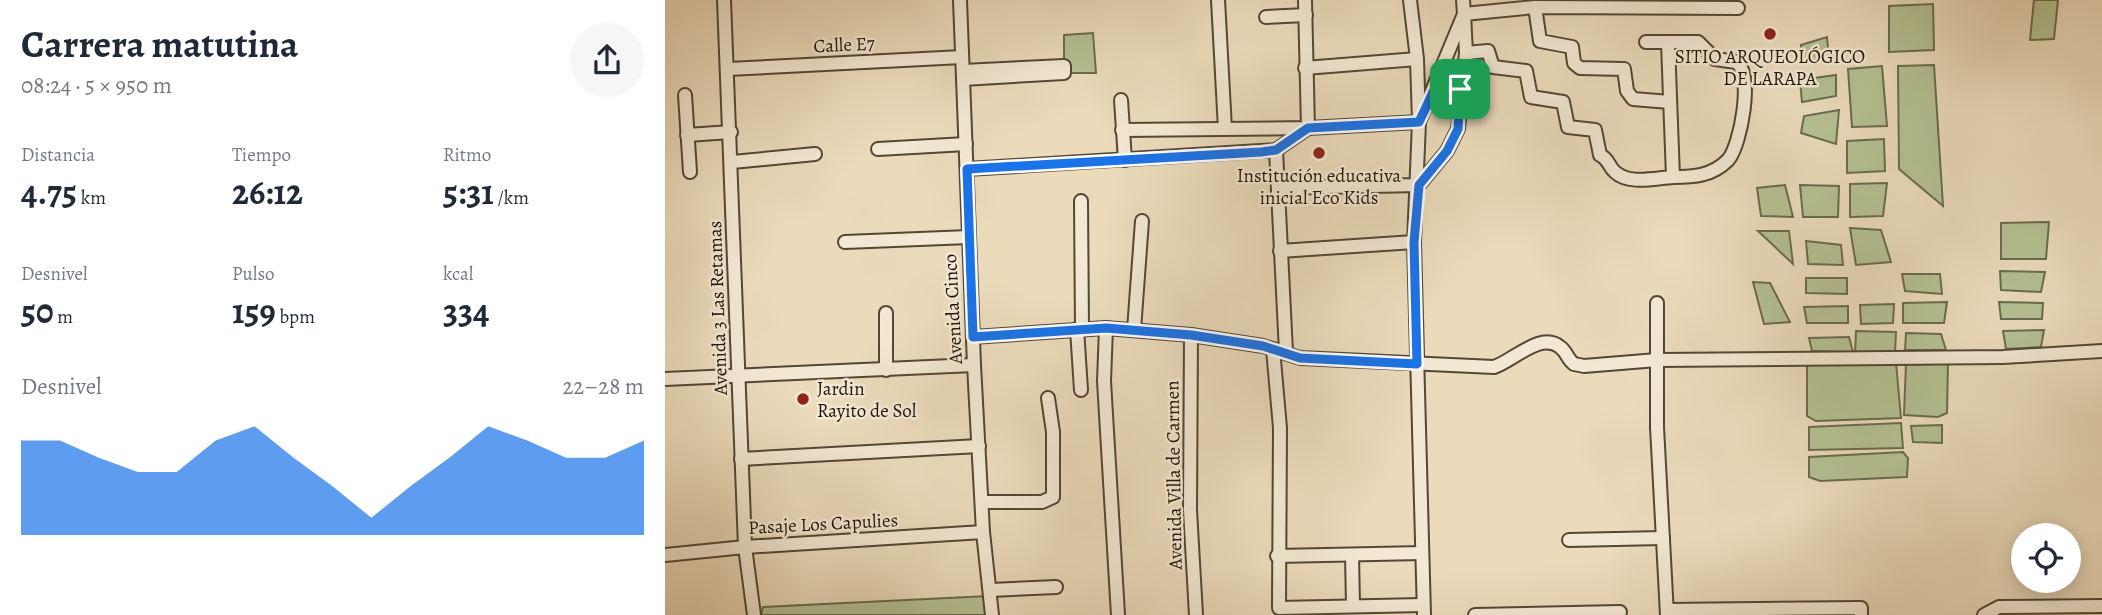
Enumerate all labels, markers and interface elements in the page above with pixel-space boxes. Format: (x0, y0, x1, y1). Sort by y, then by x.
text: Carrera matutina (21, 18, 298, 70)
button: share (570, 23, 644, 97)
marker: SITIO ARQUEOLÓGICO DE LARAPA (1762, 26, 1778, 42)
street label: Calle E7 (813, 30, 875, 60)
place label: SITIO ARQUEOLÓGICO DE LARAPA (1675, 44, 1865, 92)
pin (1430, 59, 1490, 119)
text: 08:24 · 5 × 950 m (21, 70, 172, 101)
icon: arrive (1441, 70, 1479, 108)
text: Distancia (21, 142, 95, 168)
text: Tiempo (232, 142, 291, 168)
text: Ritmo (443, 142, 491, 168)
marker: Institución educativa inicial Eco Kids (1311, 145, 1327, 161)
place label: Institución educativa inicial Eco Kids (1237, 163, 1401, 211)
text: 4.75 (21, 168, 77, 216)
text: 26:12 (232, 168, 303, 216)
text: 5:31 (443, 168, 494, 216)
text: km (77, 185, 106, 211)
text: /km (494, 185, 529, 211)
street label: Avenida 3 Las Retamas (702, 220, 734, 397)
street label: Avenida Cinco (937, 253, 969, 366)
text: Desnivel (21, 261, 88, 287)
text: Pulso (232, 261, 274, 287)
text: kcal (443, 261, 473, 287)
text: 50 (21, 287, 54, 335)
text: 159 (232, 287, 276, 335)
text: 334 (443, 287, 490, 335)
text: m (54, 304, 73, 330)
text: bpm (276, 304, 315, 330)
text: Desnivel (21, 371, 102, 402)
text: 22–28 m (562, 371, 644, 402)
place label: Jardin Rayito de Sol (817, 376, 917, 424)
street label: Avenida Villa de Carmen (1159, 380, 1189, 571)
marker: Jardin Rayito de Sol (795, 391, 811, 407)
street label: Pasaje Los Capulies (747, 507, 899, 541)
map controls (2011, 523, 2081, 593)
button: locate (2011, 523, 2081, 593)

